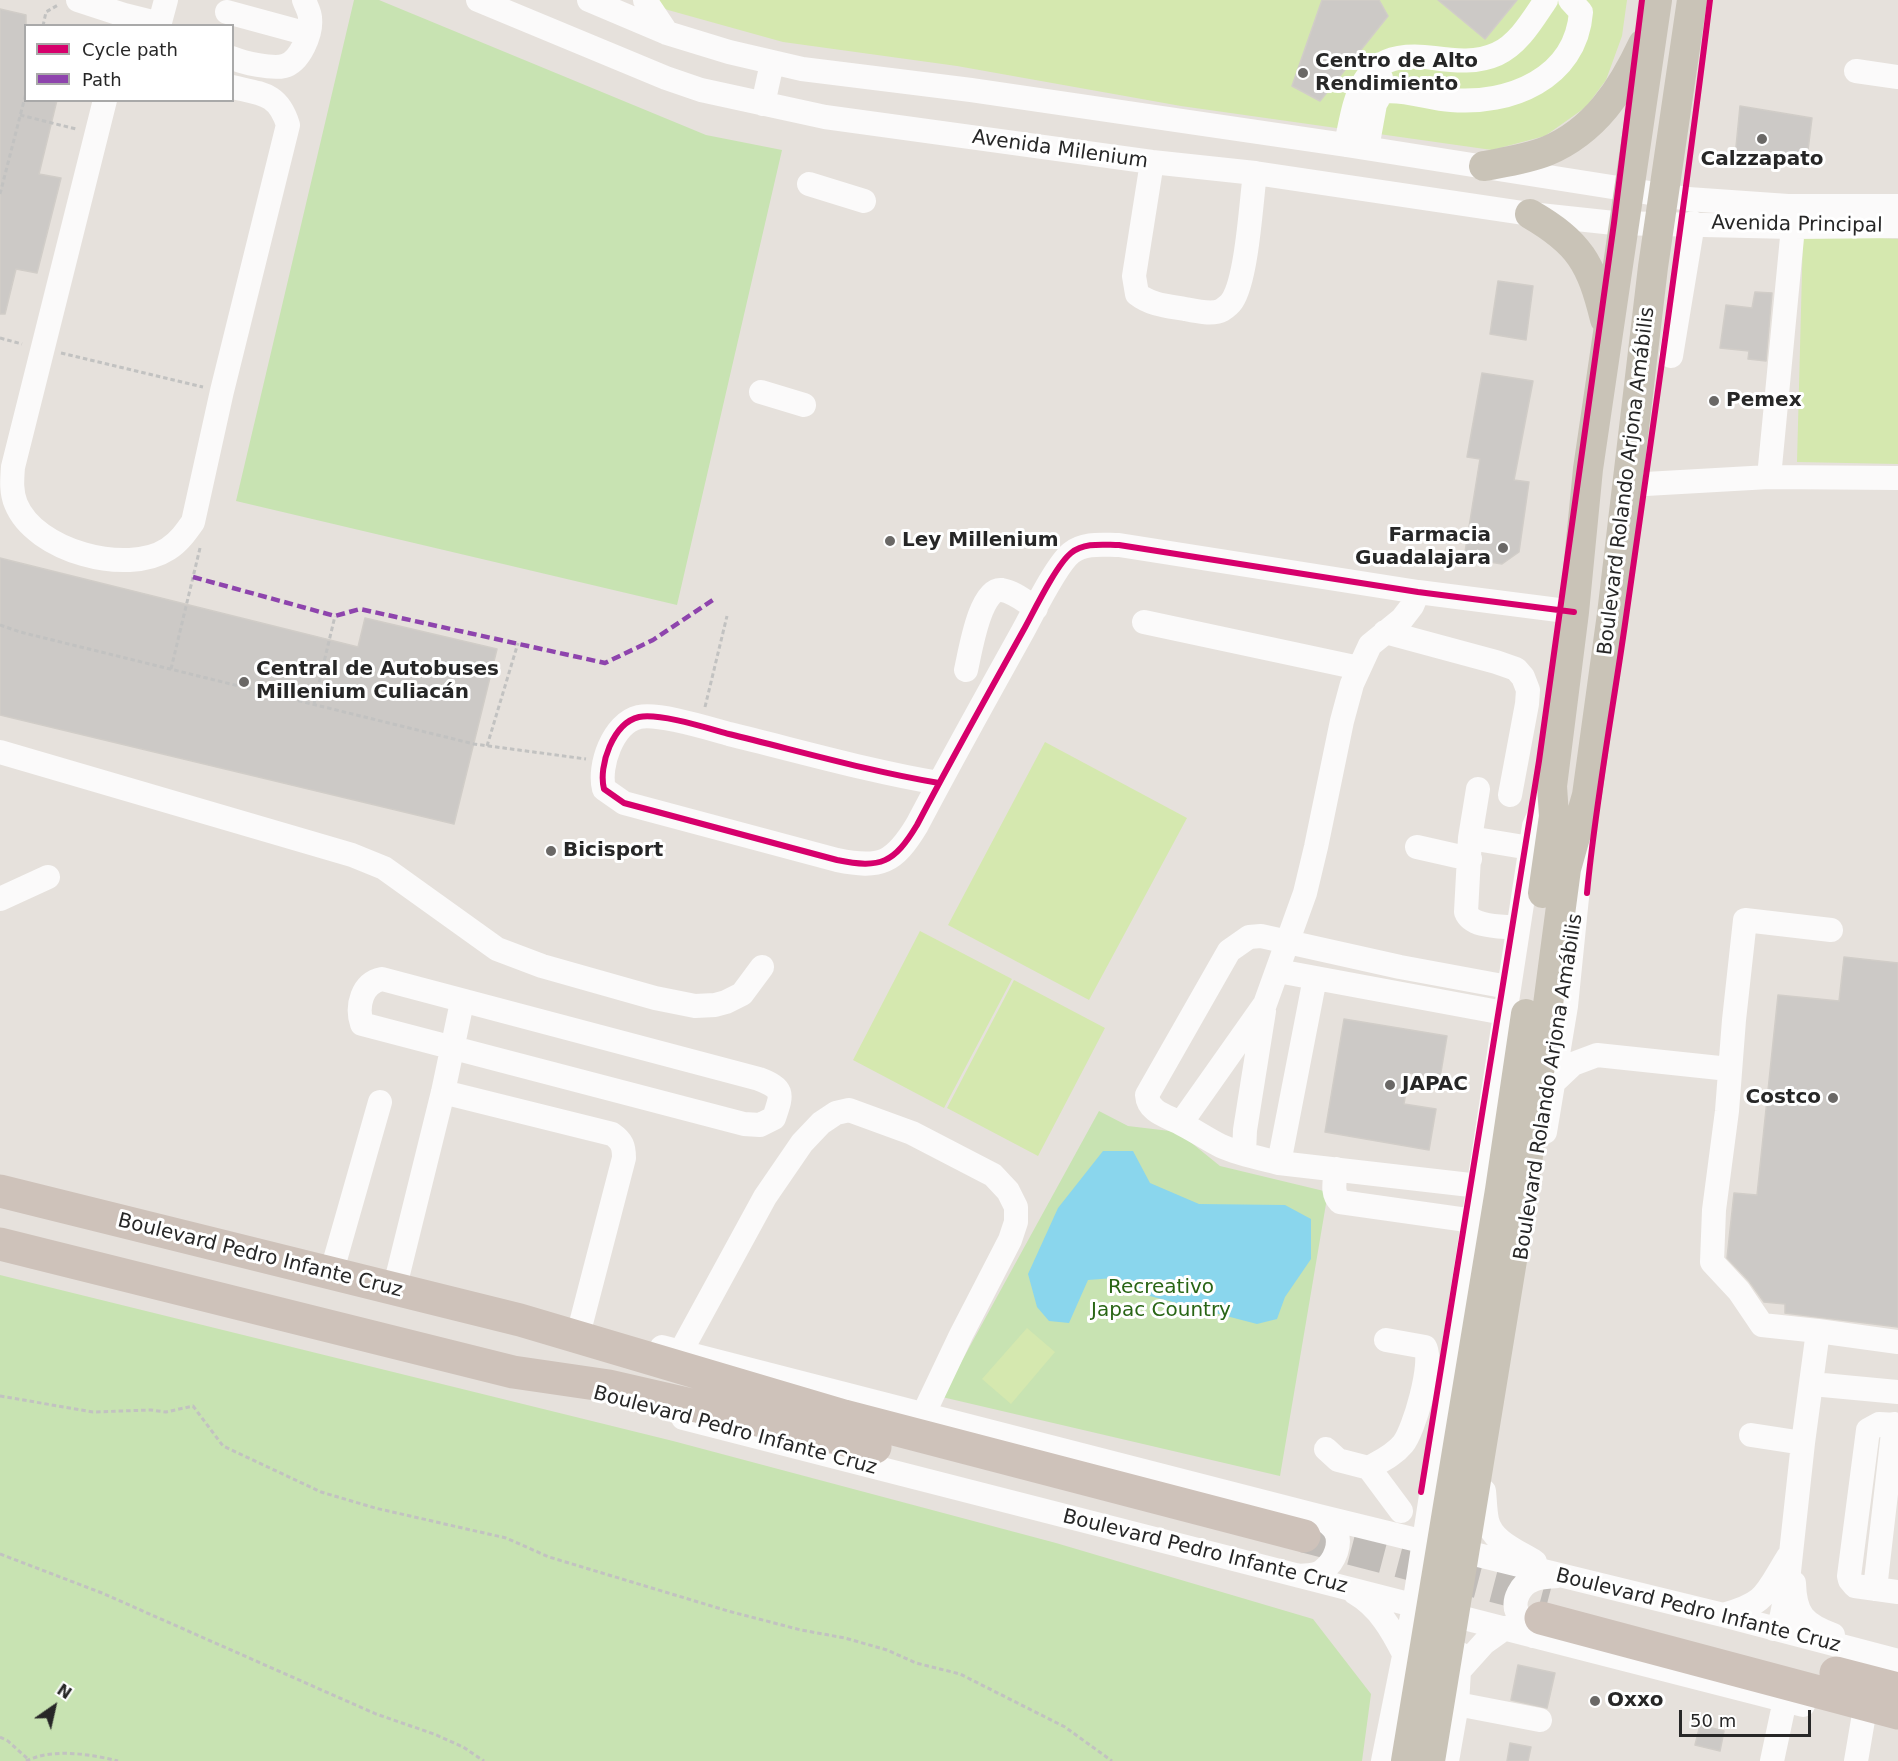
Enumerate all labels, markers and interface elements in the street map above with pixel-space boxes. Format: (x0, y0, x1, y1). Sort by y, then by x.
legend (24, 24, 234, 102)
text: Cycle path (82, 39, 178, 60)
place label: Centro de Alto Rendimiento (1315, 50, 1478, 97)
marker: Centro de Alto Rendimiento (1296, 66, 1310, 80)
text: Path (82, 69, 122, 90)
street label: Avenida Milenium (971, 126, 1149, 174)
marker: Calzzapato (1755, 132, 1769, 146)
place label: Calzzapato (1701, 148, 1823, 172)
street label: Avenida Principal (1711, 212, 1883, 238)
street label: Boulevard Rolando Arjona Amábilis (1594, 305, 1660, 657)
place label: Pemex (1726, 389, 1802, 413)
marker: Pemex (1707, 394, 1721, 408)
place label: Farmacia Guadalajara (1355, 524, 1491, 571)
place label: Ley Millenium (902, 529, 1059, 553)
marker: Ley Millenium (883, 534, 897, 548)
marker: Farmacia Guadalajara (1496, 541, 1510, 555)
place label: Central de Autobuses Millenium Culiacán (256, 658, 499, 705)
marker: Central de Autobuses Millenium Culiacán (237, 675, 251, 689)
place label: Bicisport (563, 839, 663, 863)
marker: Bicisport (544, 844, 558, 858)
street label: Boulevard Rolando Arjona Amábilis (1510, 912, 1588, 1262)
place label: JAPAC (1402, 1073, 1468, 1097)
marker: JAPAC (1383, 1078, 1397, 1092)
place label: Costco (1746, 1086, 1821, 1110)
marker: Costco (1826, 1091, 1840, 1105)
street label: Boulevard Pedro Infante Cruz (115, 1209, 405, 1303)
park label: Recreativo Japac Country (1091, 1276, 1231, 1323)
street label: Boulevard Pedro Infante Cruz (591, 1382, 879, 1480)
street label: Boulevard Pedro Infante Cruz (1060, 1505, 1350, 1599)
street label: Boulevard Pedro Infante Cruz (1553, 1564, 1843, 1658)
north arrow (24, 1677, 84, 1737)
text: N (53, 1680, 75, 1703)
place label: Oxxo (1607, 1689, 1664, 1713)
marker: Oxxo (1588, 1694, 1602, 1708)
scale bar (1682, 1698, 1814, 1736)
text: 50 m (1690, 1710, 1736, 1731)

